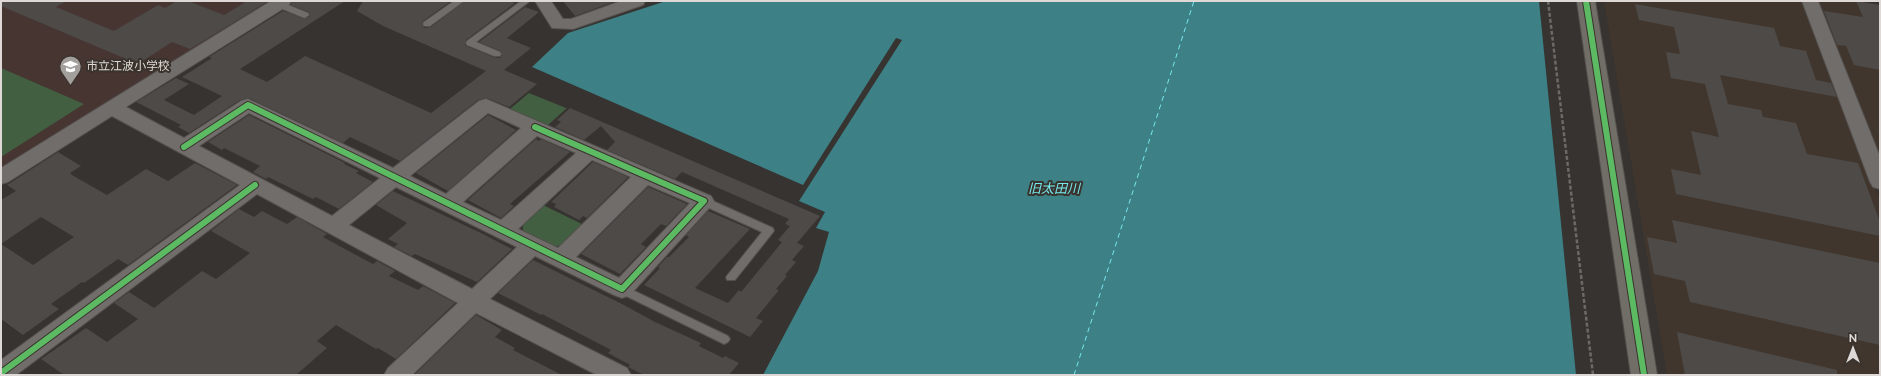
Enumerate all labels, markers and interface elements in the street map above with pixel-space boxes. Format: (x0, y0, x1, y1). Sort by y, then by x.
school or university icon: 市立江波小学校 (57, 53, 83, 86)
place label: 市立江波小学校 (86, 59, 170, 73)
water label: 旧太田川 (1028, 181, 1082, 196)
north arrow (1833, 328, 1873, 368)
text: N (1849, 332, 1857, 345)

